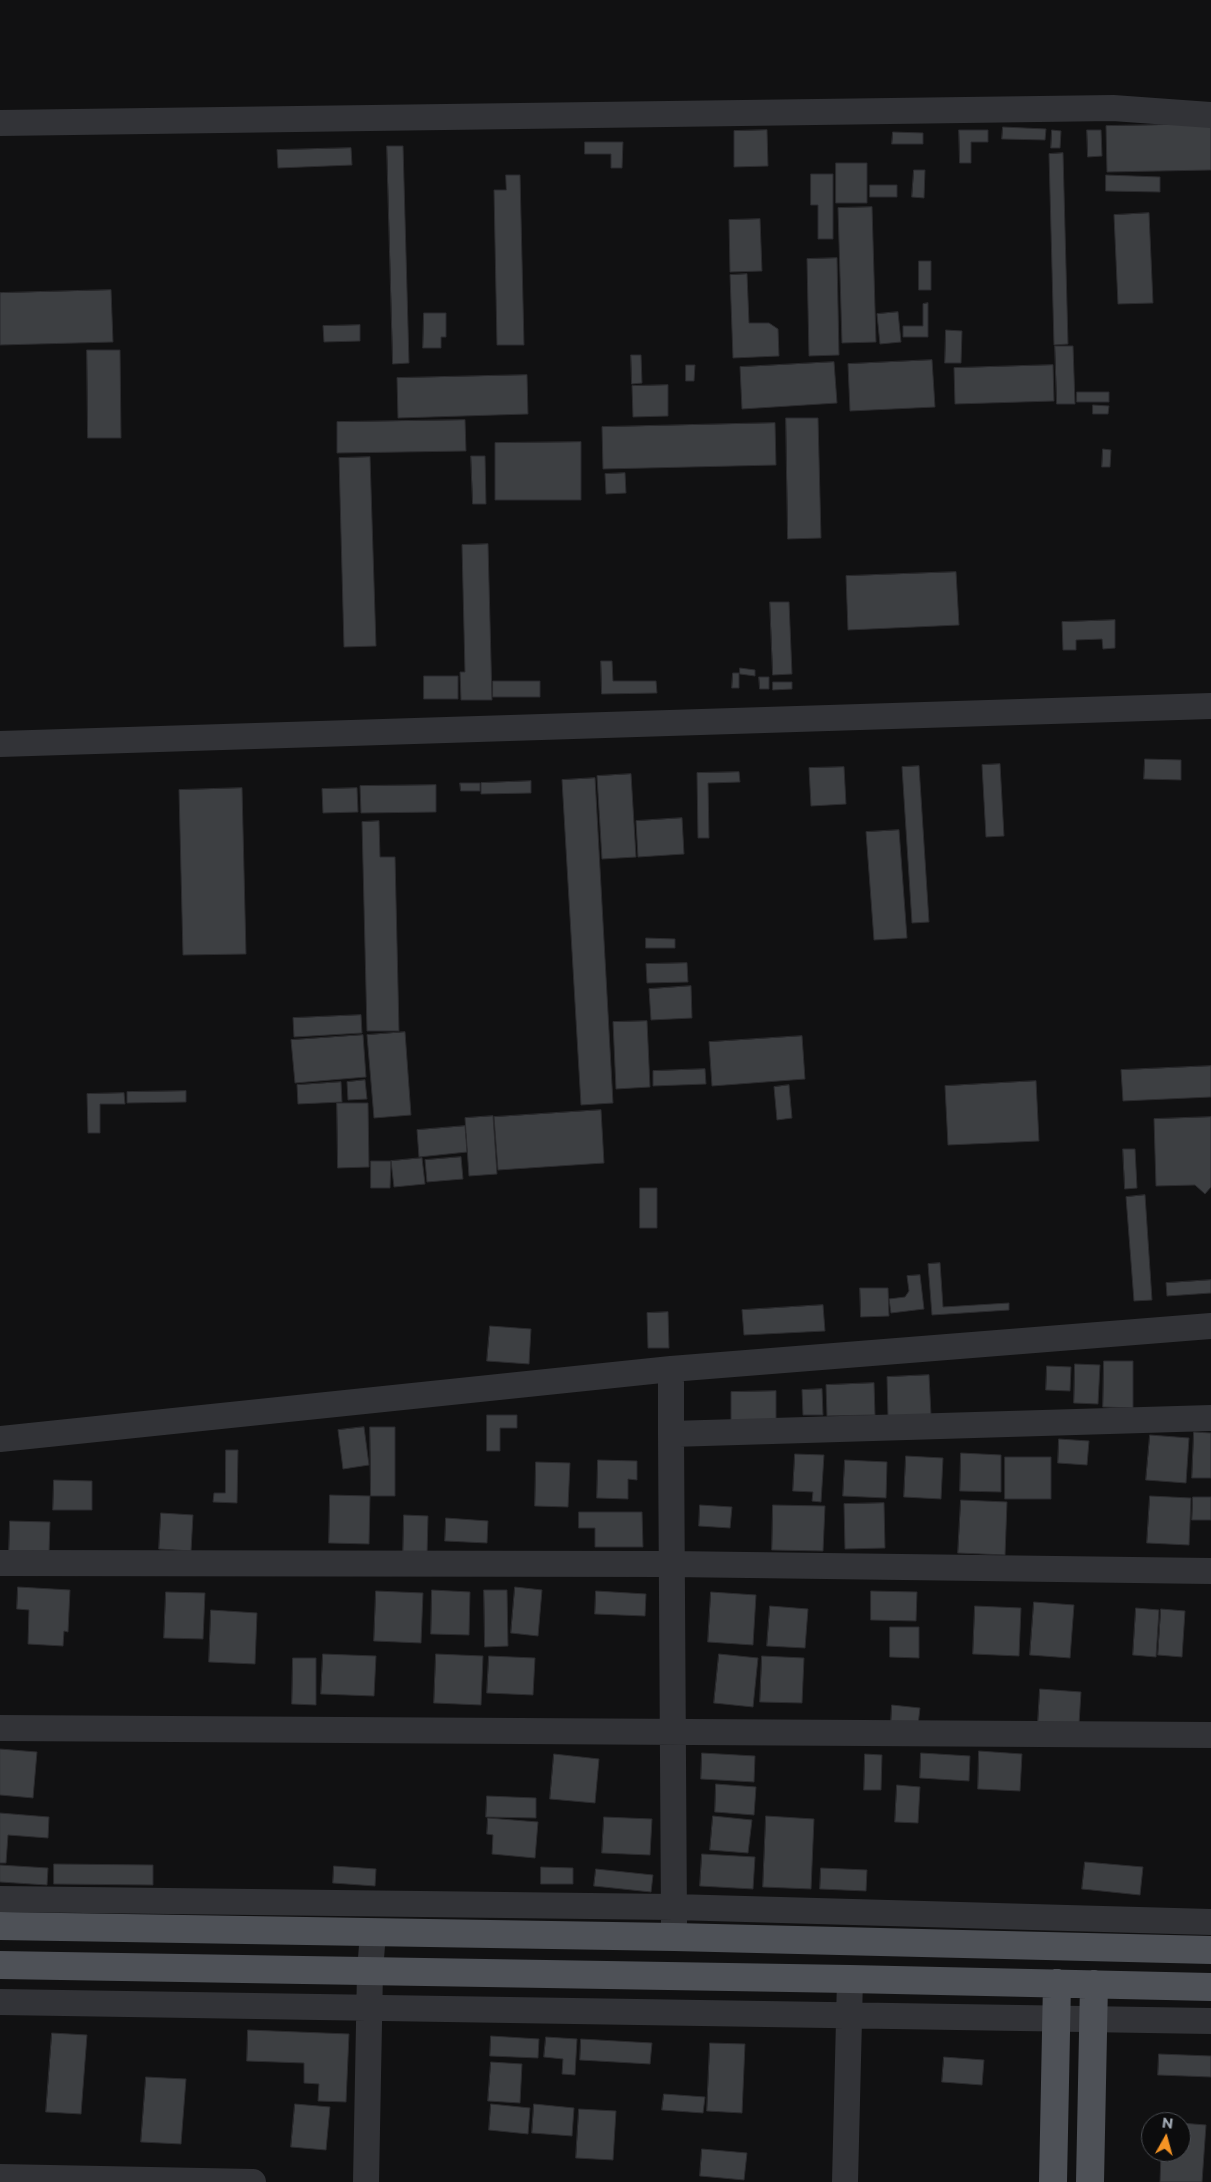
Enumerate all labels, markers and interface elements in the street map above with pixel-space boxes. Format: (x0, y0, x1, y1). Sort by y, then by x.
north arrow (1141, 2112, 1191, 2162)
text: N (1161, 2113, 1174, 2133)

